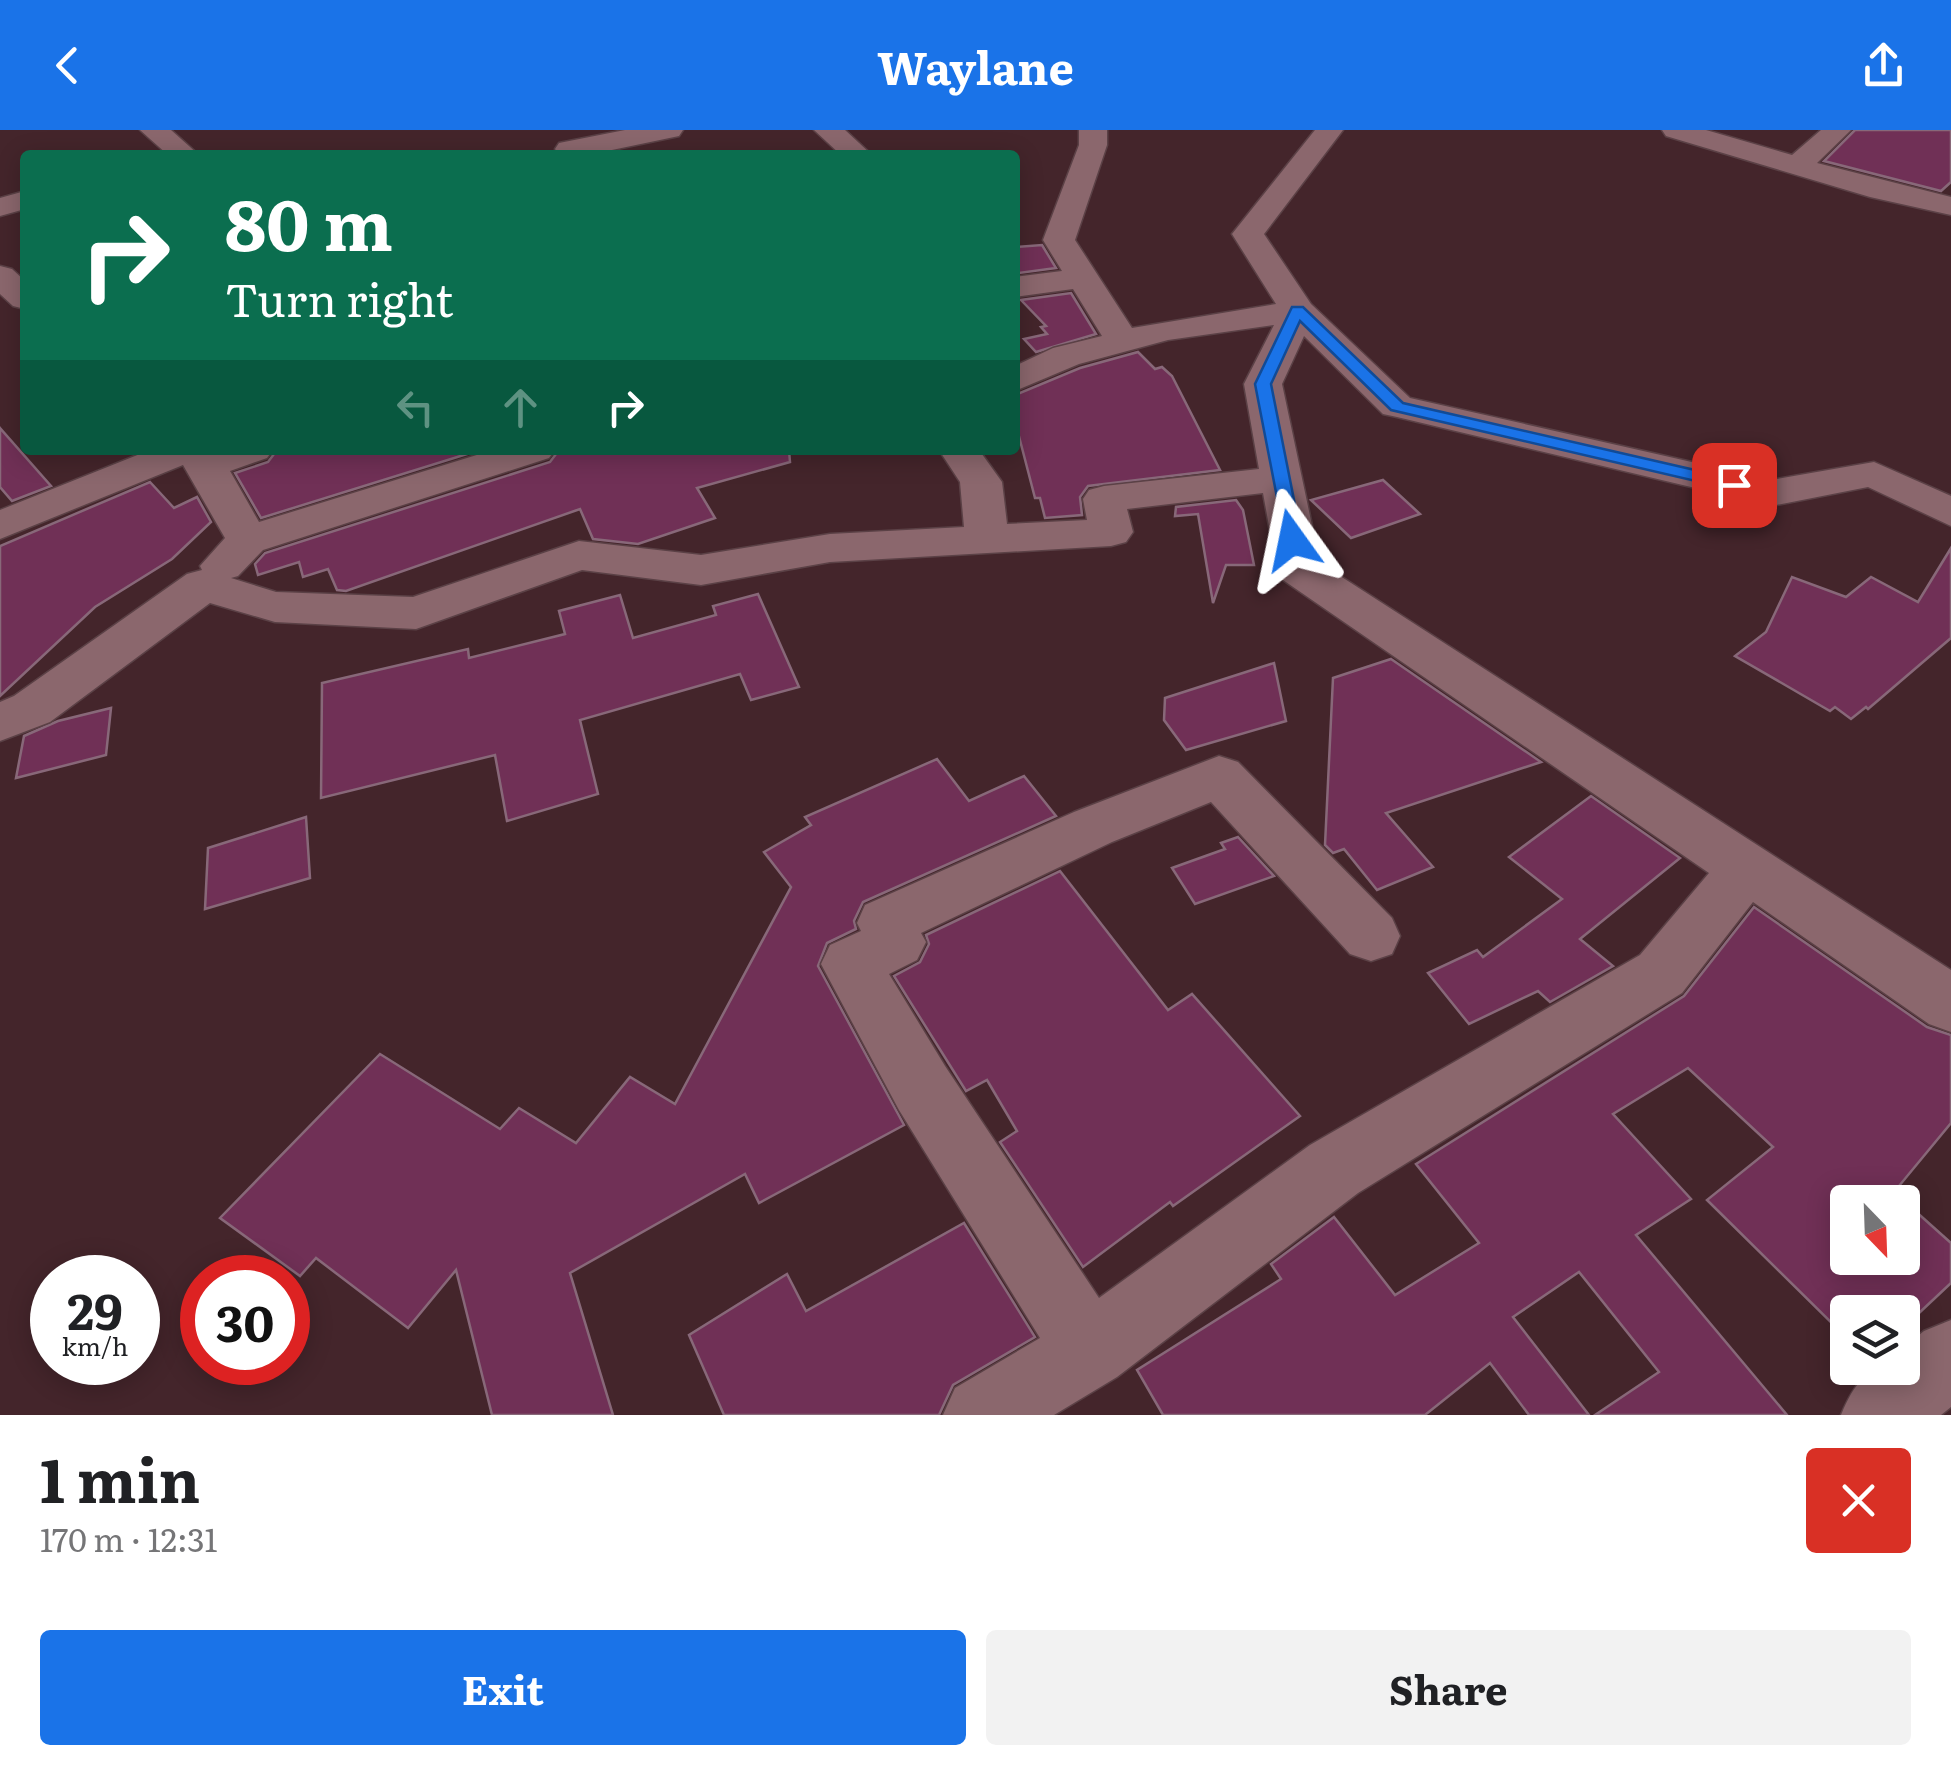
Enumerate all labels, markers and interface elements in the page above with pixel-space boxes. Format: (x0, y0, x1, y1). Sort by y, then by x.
text: Waylane (877, 32, 1074, 99)
icon: back (40, 38, 95, 93)
icon: share (1856, 38, 1911, 93)
text: 80 m (225, 169, 393, 273)
icon: right (60, 190, 190, 320)
text: Turn right (225, 264, 453, 331)
icon: left (388, 380, 443, 435)
icon: ahead (493, 380, 548, 435)
icon: right (598, 380, 653, 435)
pin (1692, 443, 1777, 528)
icon: arrive (1707, 458, 1762, 513)
position arrow (1240, 488, 1344, 592)
north arrow (1830, 1185, 1920, 1275)
map controls (1830, 1185, 1920, 1385)
speed limit sign: 30 (180, 1255, 310, 1385)
text: 29 (67, 1271, 123, 1345)
button: layers (1830, 1295, 1920, 1385)
text: km/h (62, 1327, 128, 1364)
text: 1 min (40, 1432, 200, 1521)
button: close (1806, 1448, 1911, 1553)
text: 170 m · 12:31 (40, 1514, 218, 1562)
button: Exit (40, 1630, 966, 1745)
button: Share (986, 1630, 1911, 1745)

